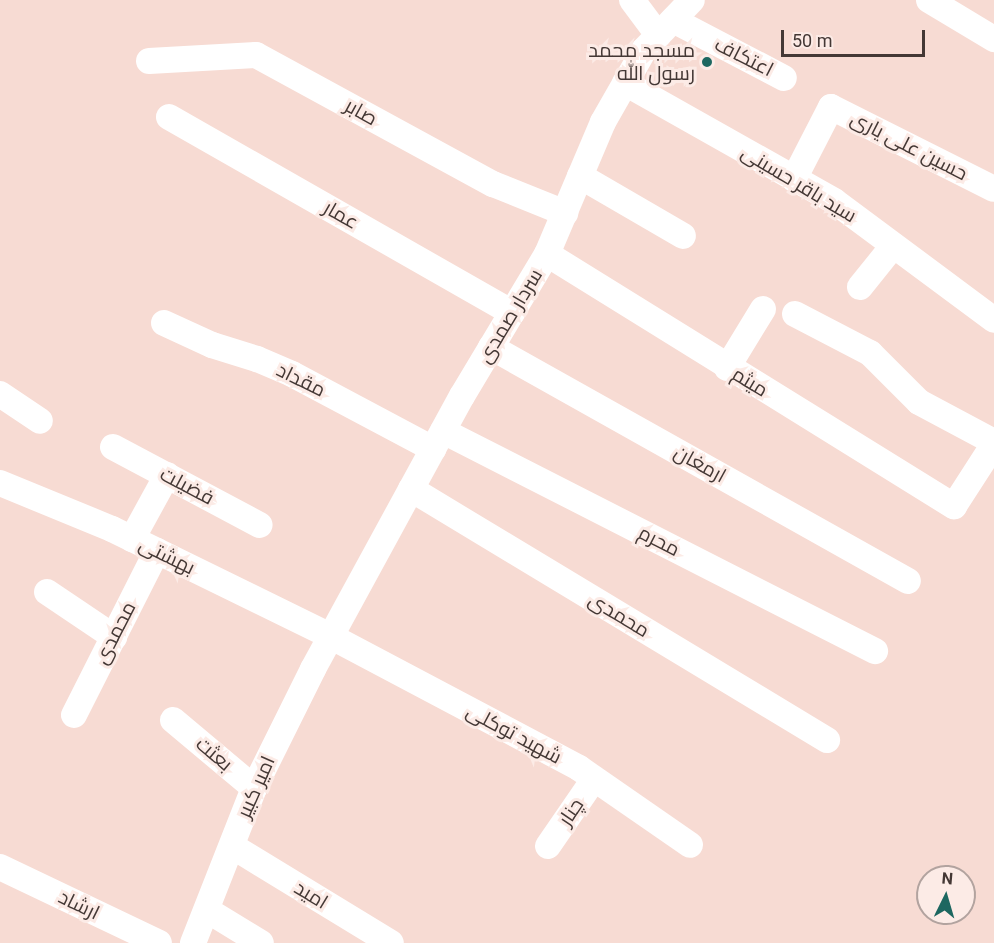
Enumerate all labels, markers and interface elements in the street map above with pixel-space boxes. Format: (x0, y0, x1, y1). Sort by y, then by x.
scale bar (784, 18, 928, 56)
text: 50 m (792, 30, 832, 51)
street label: اعتکاف (711, 32, 777, 82)
place label: مسجد محمد رسول الله (588, 39, 695, 86)
marker: مسجد محمد رسول الله (700, 55, 714, 69)
street label: صابر (340, 93, 382, 131)
street label: حسین علی یاری (846, 106, 972, 186)
street label: سید باقر حسینی (737, 140, 861, 228)
street label: عمار (319, 195, 363, 235)
street label: سردار صمدی (472, 264, 548, 368)
street label: مقداد (273, 358, 329, 402)
street label: میثم (728, 362, 772, 402)
street label: ارمغان (670, 440, 730, 488)
street label: فضیلت (156, 462, 218, 510)
street label: محرم (634, 520, 684, 562)
street label: بهشتی (135, 532, 199, 580)
street label: محمدی (584, 587, 654, 643)
street label: محمدی (89, 598, 141, 668)
street label: شهید توکلی (462, 699, 566, 769)
street label: بعثت (191, 732, 237, 776)
street label: امیر کبیر (232, 752, 280, 822)
street label: چنار (553, 794, 589, 830)
north arrow (916, 865, 976, 925)
text: N (941, 869, 954, 889)
street label: امید (290, 876, 332, 914)
street label: ارشاد (55, 885, 103, 925)

